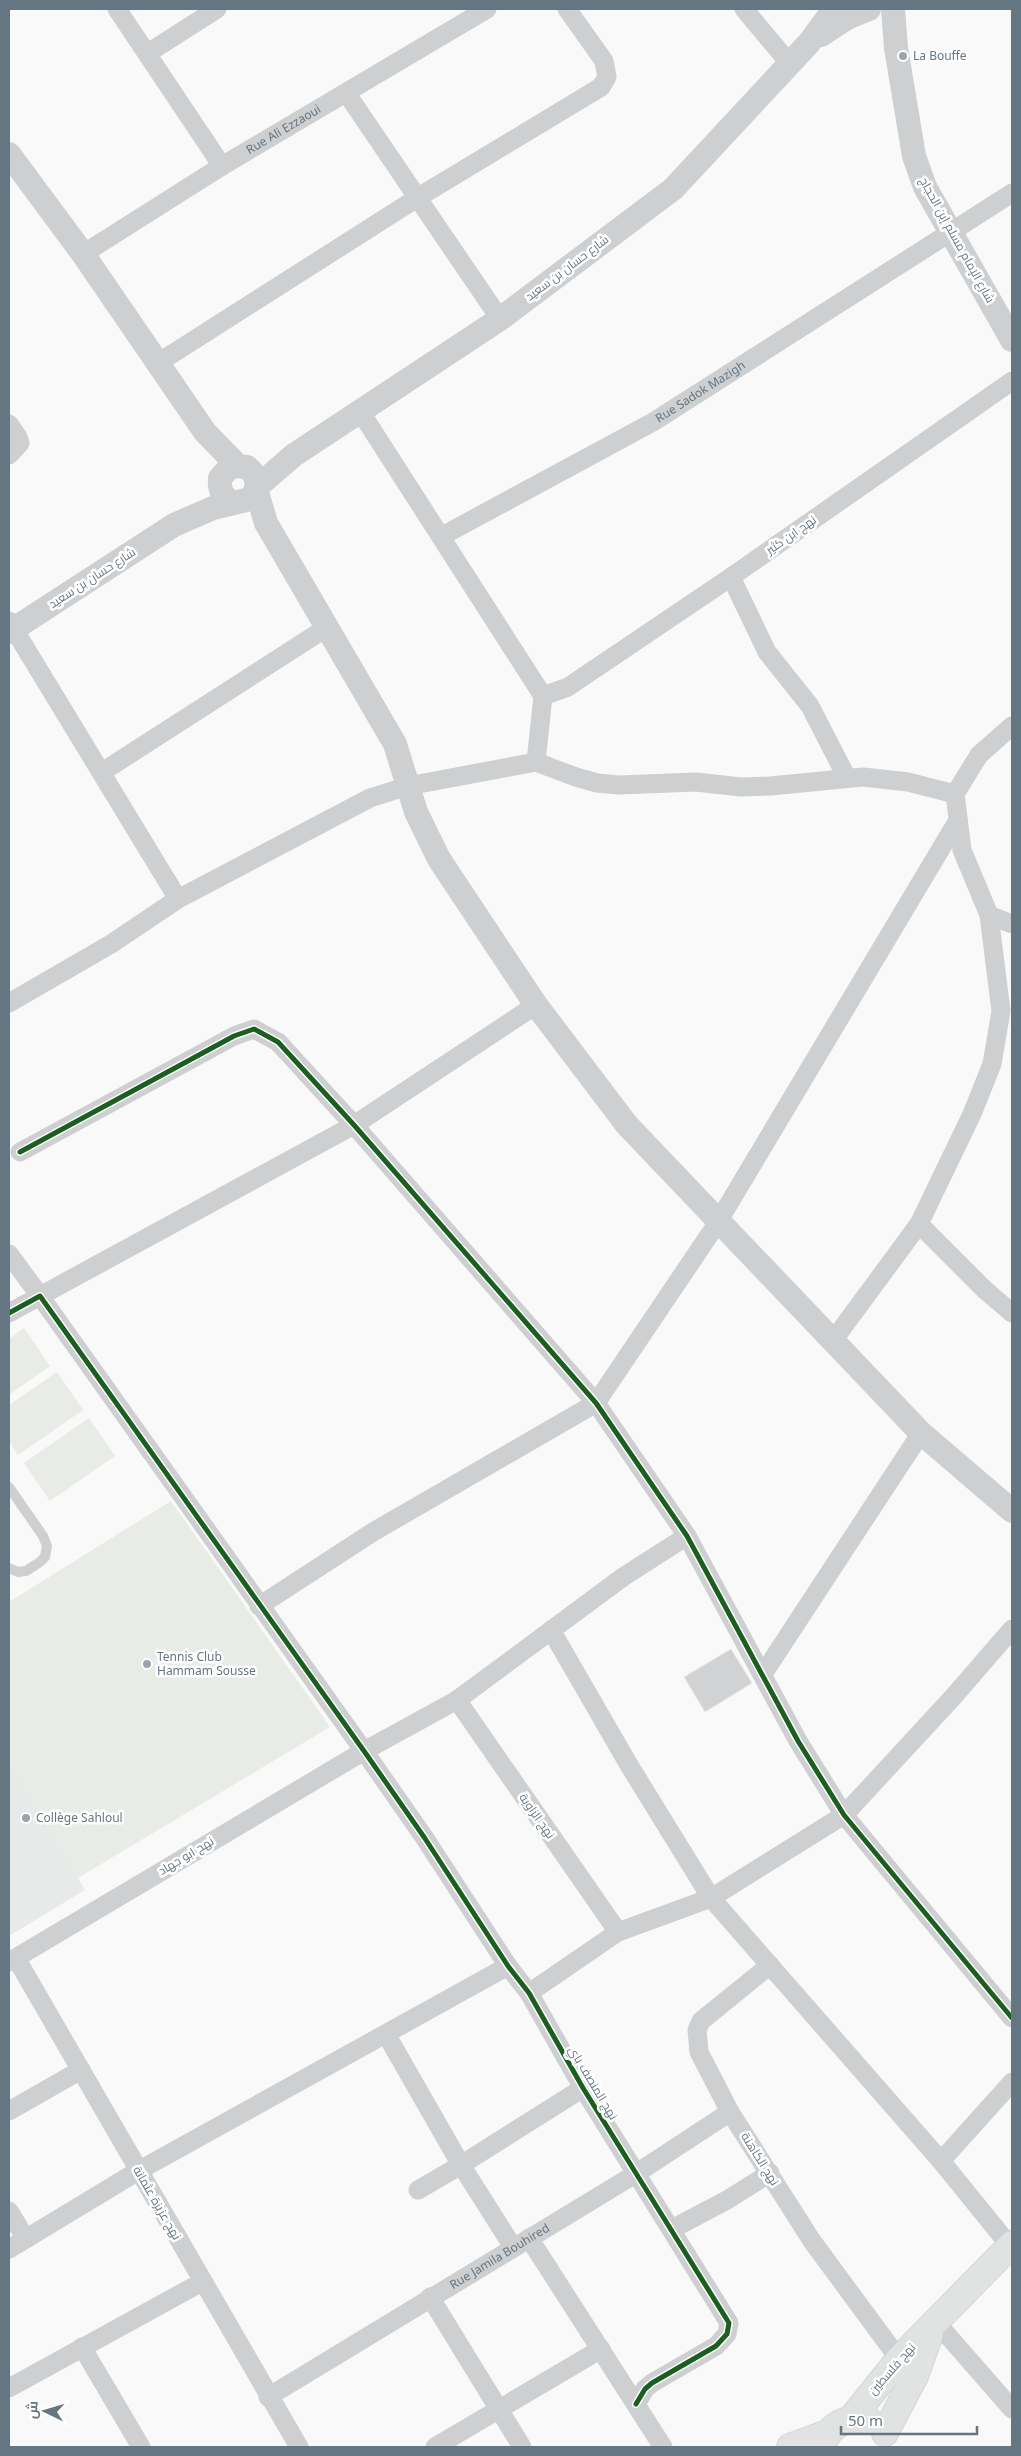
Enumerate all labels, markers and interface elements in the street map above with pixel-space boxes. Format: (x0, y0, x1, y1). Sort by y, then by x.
place label: La Bouffe (913, 47, 967, 64)
marker: La Bouffe (897, 50, 909, 62)
street label: Rue Ali Ezzaoui (243, 100, 324, 158)
street label: شارع اﻹمام مسلم إبن الحجاج (916, 174, 999, 306)
street label: شارع حسان بن سعيد (522, 231, 612, 305)
street label: Rue Sadok Mazigh (652, 356, 748, 426)
street label: نهج ابن كثير (761, 511, 819, 559)
street label: شارع حسان بن سعيد (45, 543, 138, 612)
place label: Tennis Club Hammam Sousse (157, 1648, 256, 1679)
marker: Tennis Club Hammam Sousse (141, 1658, 153, 1670)
street label: نهج الزاوية (516, 1790, 559, 1842)
place label: Collège Sahloul (36, 1809, 123, 1826)
marker: Collège Sahloul (20, 1812, 32, 1824)
street label: نهج ابو جهاد (155, 1832, 217, 1879)
street label: نهج المنصف باي (563, 2043, 622, 2124)
street label: نهج الكاهنة (737, 2129, 783, 2189)
street label: نهج عزيزة عثمانة (129, 2163, 185, 2243)
street label: Rue Jamila Bouhired (446, 2219, 553, 2293)
street label: نهج فلسطين (864, 2339, 919, 2398)
north arrow (20, 2386, 70, 2436)
text: ش (21, 2400, 42, 2420)
scale bar (841, 2404, 977, 2436)
text: 50 m (848, 2410, 883, 2430)

